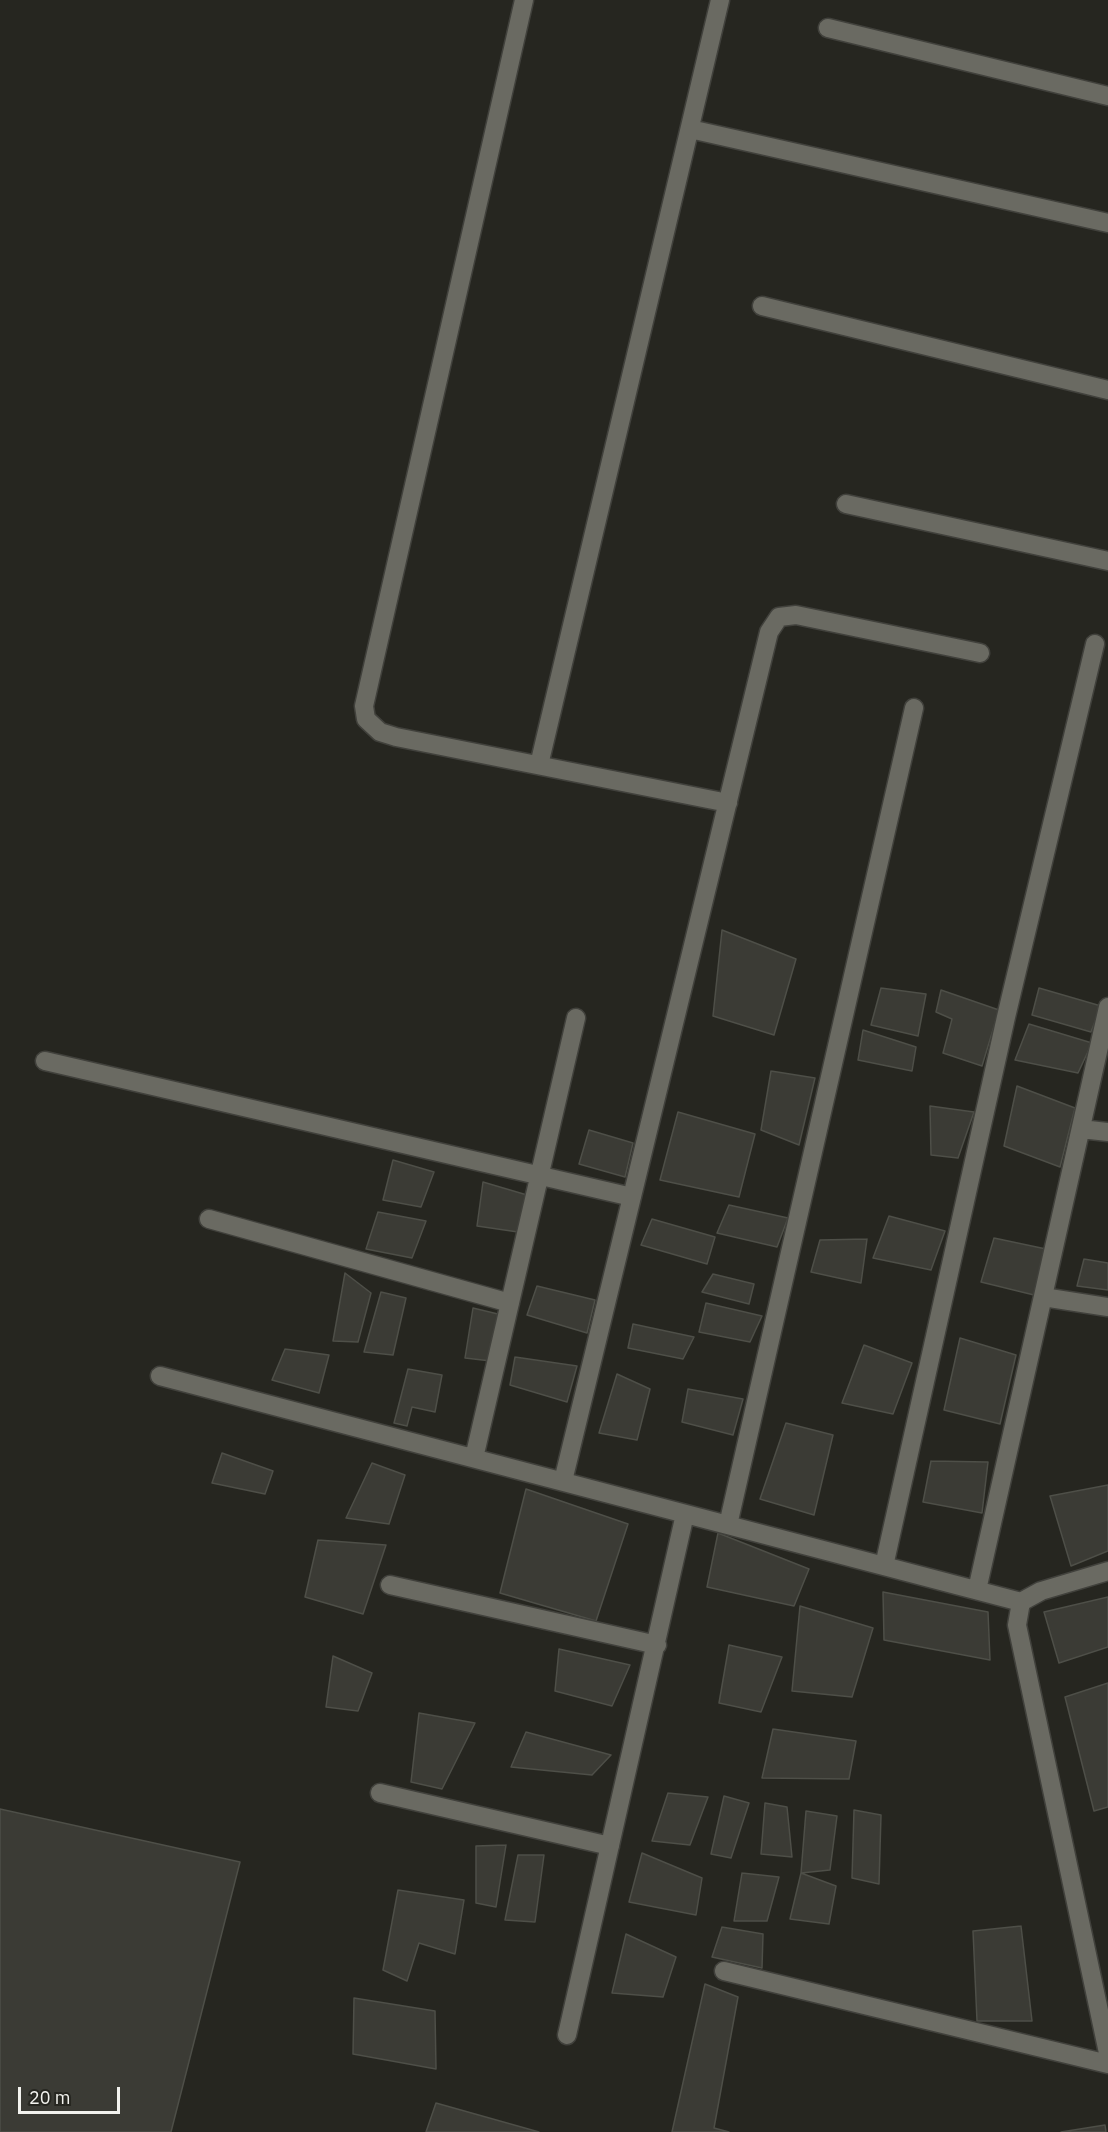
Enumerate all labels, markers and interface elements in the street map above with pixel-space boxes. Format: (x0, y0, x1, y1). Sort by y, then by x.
scale bar (21, 2075, 123, 2113)
text: 20 m (29, 2086, 71, 2109)

